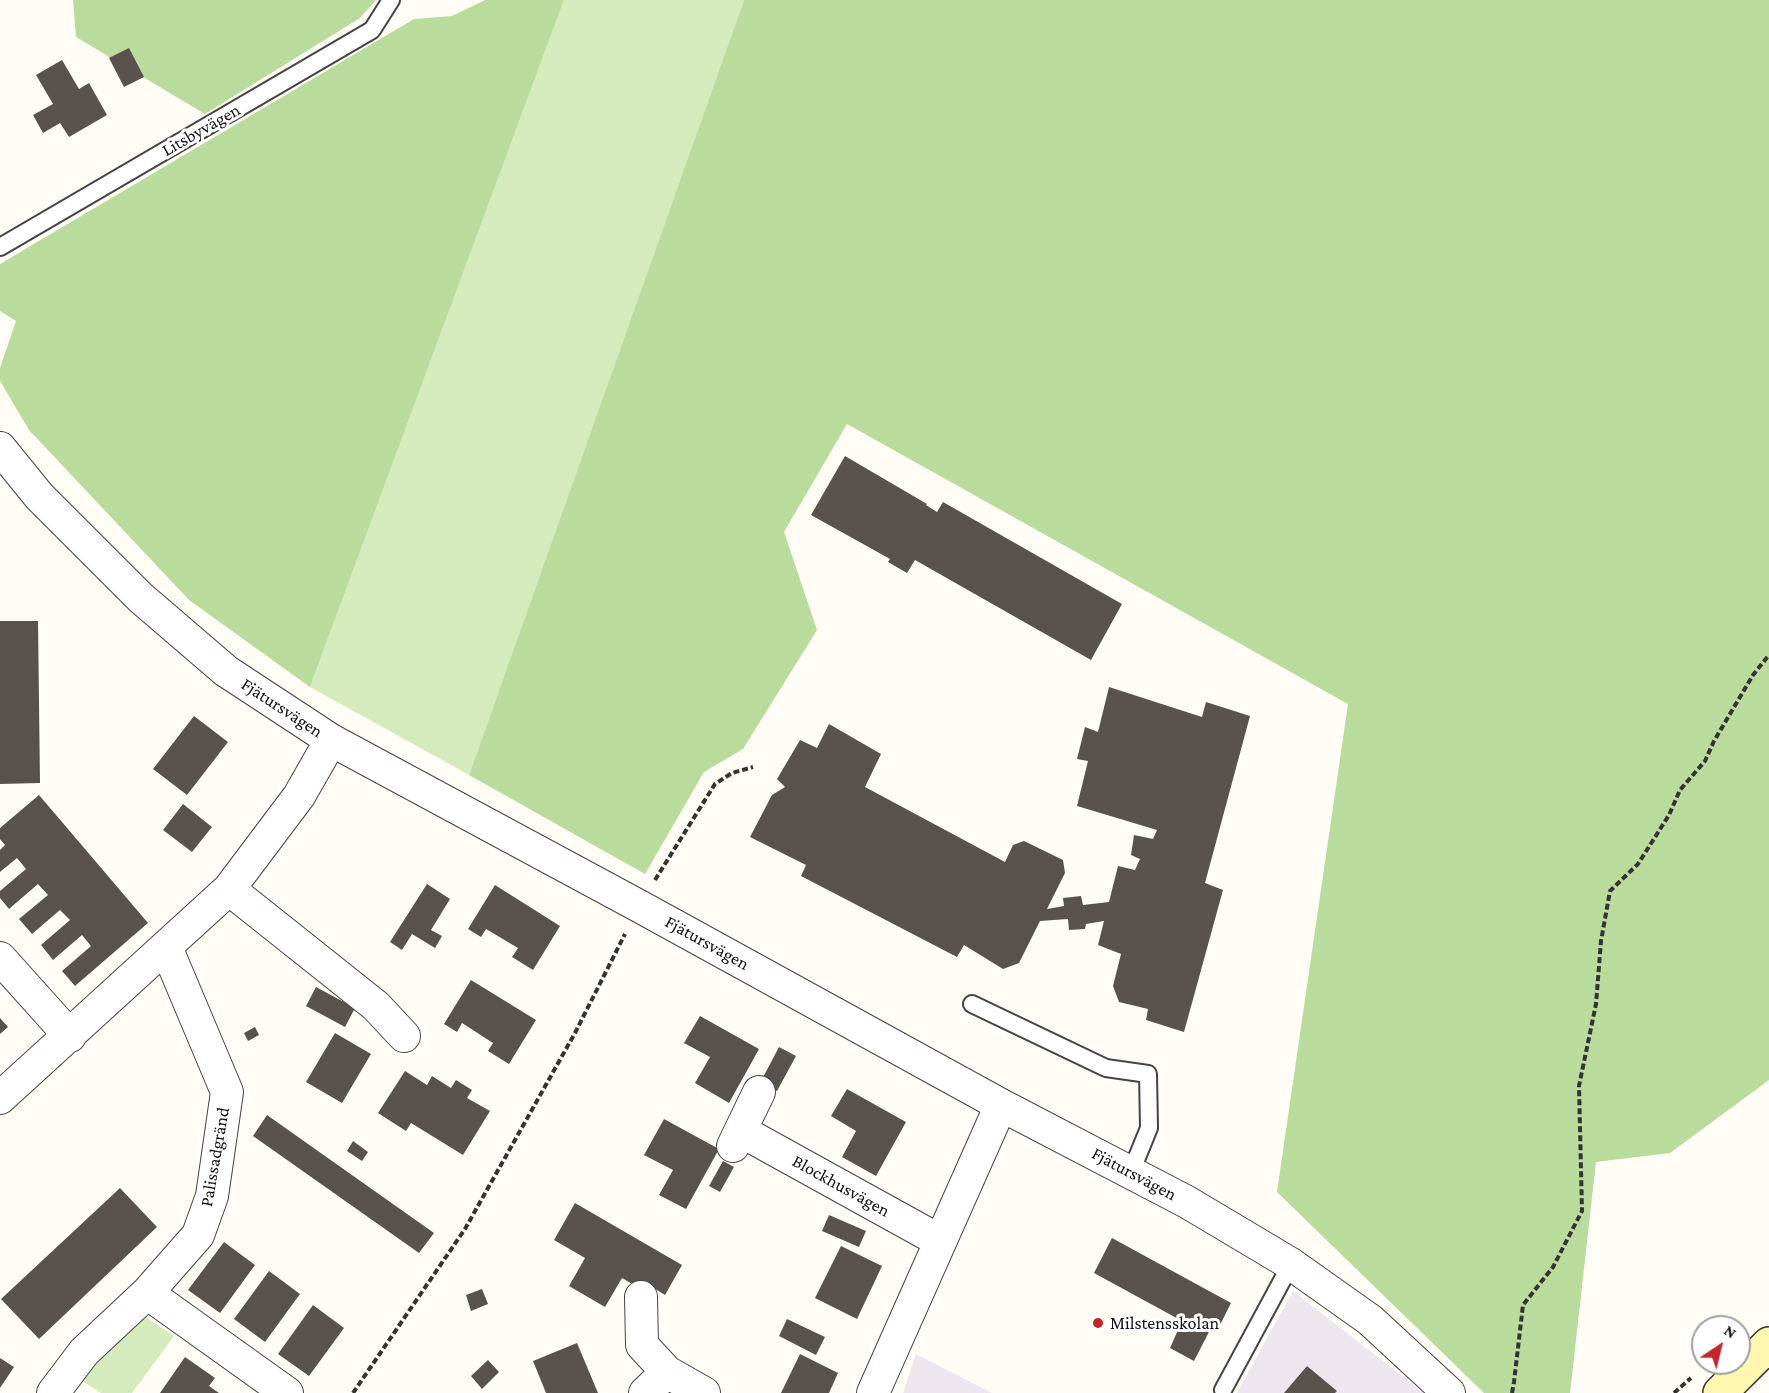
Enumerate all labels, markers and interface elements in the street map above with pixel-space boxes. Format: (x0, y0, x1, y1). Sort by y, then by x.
street label: Litsbyvägen (158, 99, 244, 161)
street label: Fjätursvägen (237, 674, 327, 742)
street label: Fjätursvägen (661, 911, 753, 975)
street label: Palissadgränd (196, 1106, 234, 1208)
street label: Fjätursvägen (1088, 1143, 1180, 1205)
street label: Blockhusvägen (788, 1150, 894, 1222)
place label: Milstensskolan (1110, 1312, 1219, 1334)
north arrow (1691, 1315, 1751, 1375)
marker: Milstensskolan (1091, 1316, 1105, 1330)
text: N (1721, 1321, 1740, 1342)

